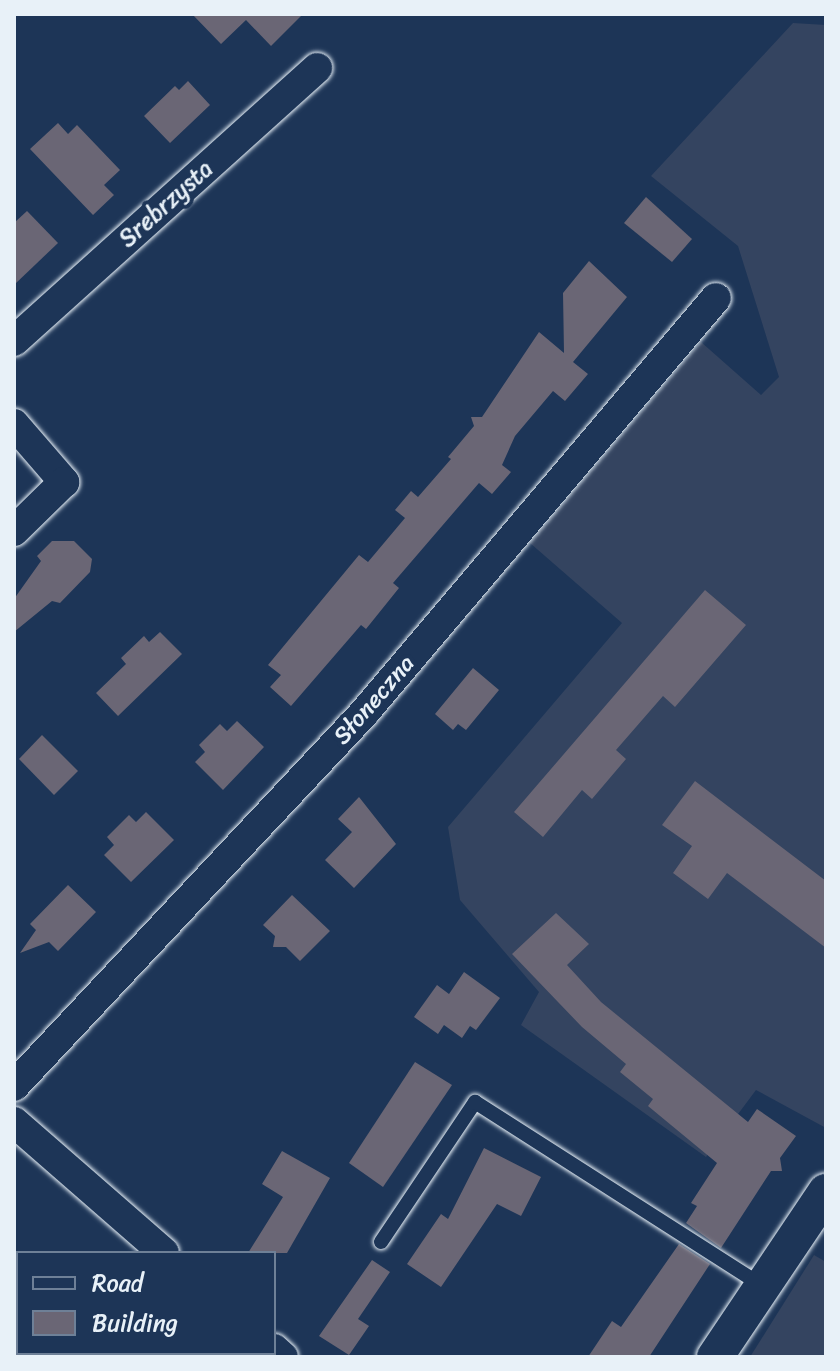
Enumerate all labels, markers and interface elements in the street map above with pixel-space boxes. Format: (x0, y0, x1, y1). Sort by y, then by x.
street label: Srebrzysta (113, 154, 219, 254)
street label: Słoneczna (327, 650, 421, 750)
legend (16, 1251, 276, 1355)
text: Road (92, 1262, 143, 1304)
text: Building (92, 1302, 178, 1344)

